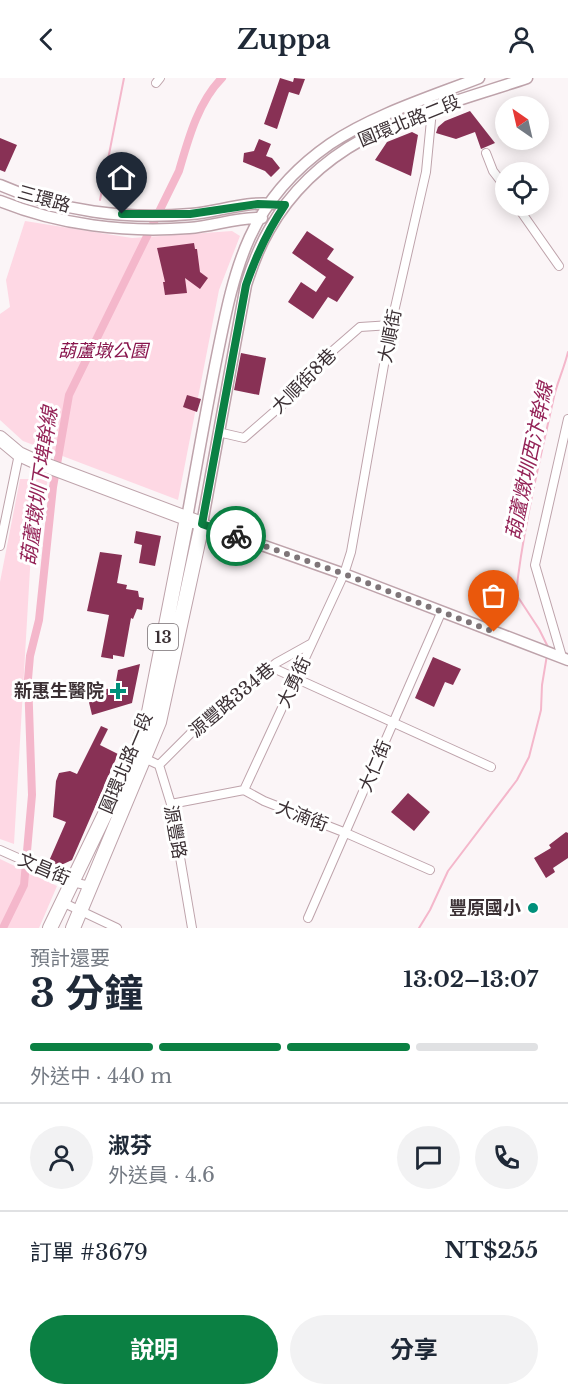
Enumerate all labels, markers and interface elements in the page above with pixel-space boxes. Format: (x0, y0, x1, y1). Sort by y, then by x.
icon: back (30, 23, 63, 56)
text: Zuppa (237, 23, 331, 56)
icon: person (505, 23, 538, 56)
street label: 圓環北路二段 (355, 91, 463, 151)
north arrow (495, 96, 549, 150)
map controls (495, 96, 549, 216)
pin (96, 152, 147, 214)
icon: home (105, 161, 138, 194)
button: locate (495, 162, 549, 216)
street label: 三環路 (15, 181, 73, 217)
street label: 大順街 (374, 307, 406, 365)
park label: 葫蘆墩公園 (58, 340, 151, 362)
street label: 大順街8巷 (267, 344, 341, 418)
water label: 葫蘆燉圳西汴幹線 (501, 378, 558, 542)
water label: 葫蘆墩圳下埤幹線 (16, 403, 62, 567)
courier (206, 506, 266, 566)
icon: bike (220, 520, 253, 553)
pin (468, 570, 519, 632)
icon: bag (477, 579, 510, 612)
road number: 13 (148, 624, 178, 650)
street label: 大勇街 (273, 653, 315, 711)
street label: 源豐路334巷 (185, 658, 279, 742)
place label: 新惠生醫院 (14, 680, 104, 702)
marker: 新惠生醫院 (109, 682, 127, 700)
street label: 圓環北路一段 (95, 709, 157, 817)
street label: 大仁街 (354, 737, 396, 795)
street label: 大湳街 (273, 796, 331, 836)
street label: 源豐路 (159, 804, 191, 860)
street label: 文昌街 (15, 848, 73, 890)
place label: 豐原國小 (449, 897, 521, 919)
marker: 豐原國小 (526, 901, 540, 915)
text: 預計還要 (30, 946, 110, 970)
text: 13:02–13:07 (403, 966, 538, 993)
text: 3 分鐘 (30, 969, 143, 1018)
text: 外送中 · 440 m (30, 1064, 172, 1088)
button: person (30, 1126, 93, 1189)
button: chat (397, 1126, 460, 1189)
button: phone (475, 1126, 538, 1189)
text: 淑芬 (108, 1132, 152, 1159)
text: 外送員 · 4.6 (108, 1163, 215, 1187)
text: NT$255 (444, 1237, 538, 1264)
text: 訂單 #3679 (30, 1239, 148, 1266)
button: 說明 (30, 1315, 278, 1384)
button: 分享 (290, 1315, 538, 1384)

